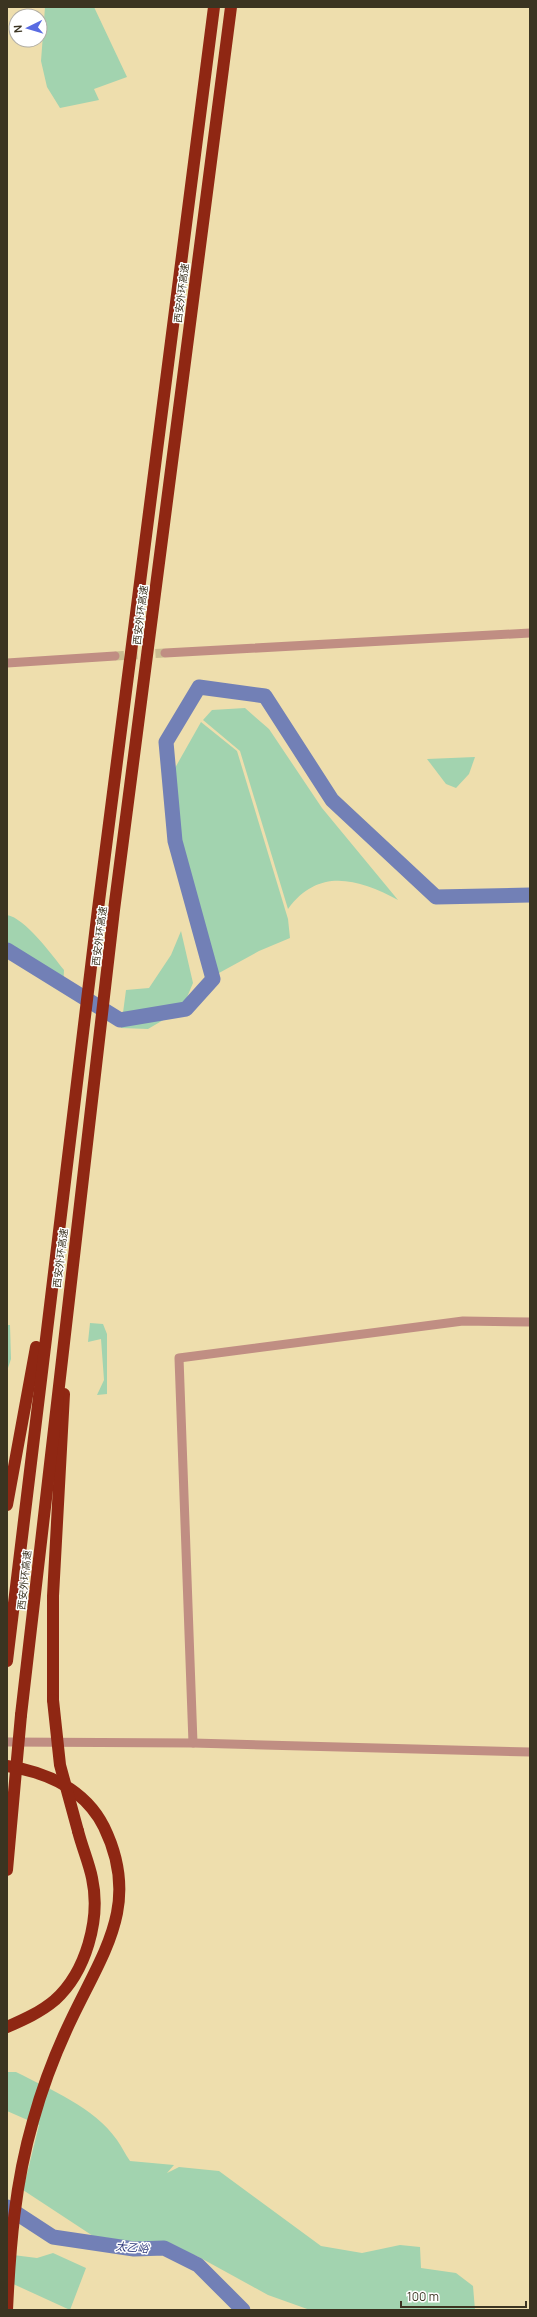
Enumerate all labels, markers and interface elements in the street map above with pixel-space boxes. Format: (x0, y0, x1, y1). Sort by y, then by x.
north arrow (8, 8, 48, 48)
text: N (10, 24, 25, 34)
street label: 西安外环高速 (170, 262, 192, 324)
street label: 西安外环高速 (129, 584, 151, 646)
street label: 西安外环高速 (88, 905, 110, 967)
street label: 西安外环高速 (49, 1227, 71, 1289)
street label: 西安外环高速 (14, 1549, 34, 1611)
water label: 太乙峪 (115, 2238, 151, 2256)
scale bar (401, 2283, 526, 2309)
text: 100 m (407, 2288, 439, 2305)

